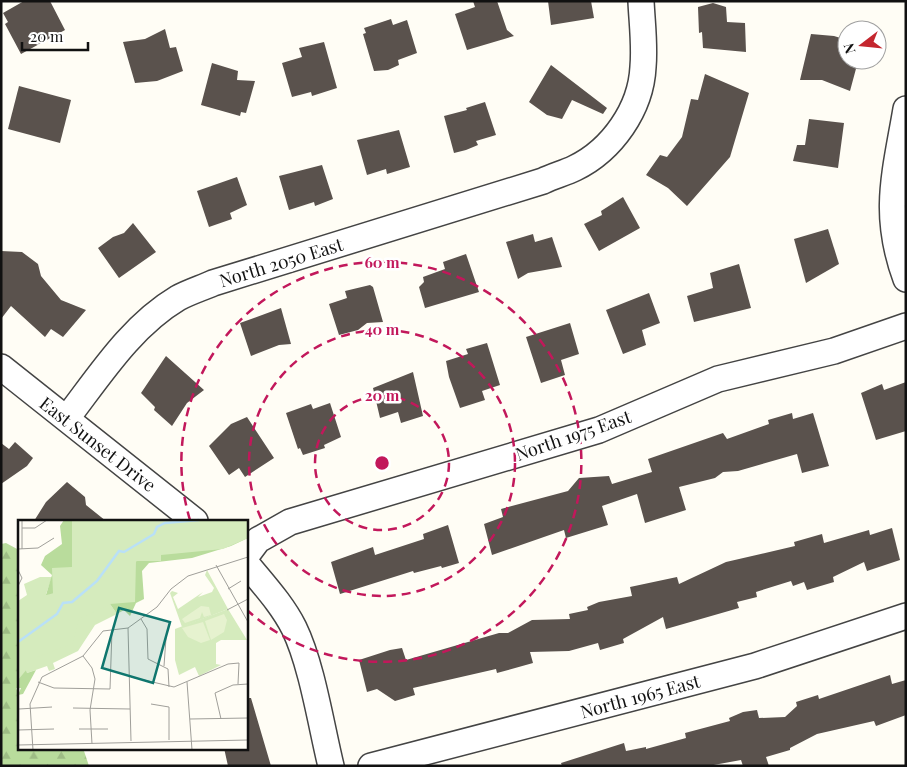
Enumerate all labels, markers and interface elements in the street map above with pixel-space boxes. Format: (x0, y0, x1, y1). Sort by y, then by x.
scale bar (22, 20, 89, 52)
north arrow (837, 20, 887, 70)
text: 20 m (30, 26, 64, 46)
text: N (838, 41, 860, 56)
street label: North 2050 East (216, 232, 346, 292)
text: 60 m (364, 252, 400, 272)
text: 40 m (365, 319, 400, 339)
text: 20 m (365, 385, 400, 405)
street label: East Sunset Drive (35, 391, 161, 497)
street label: North 1975 East (512, 404, 635, 466)
centre of rings (373, 454, 391, 472)
inset map (18, 520, 248, 750)
street label: North 1965 East (578, 668, 703, 723)

